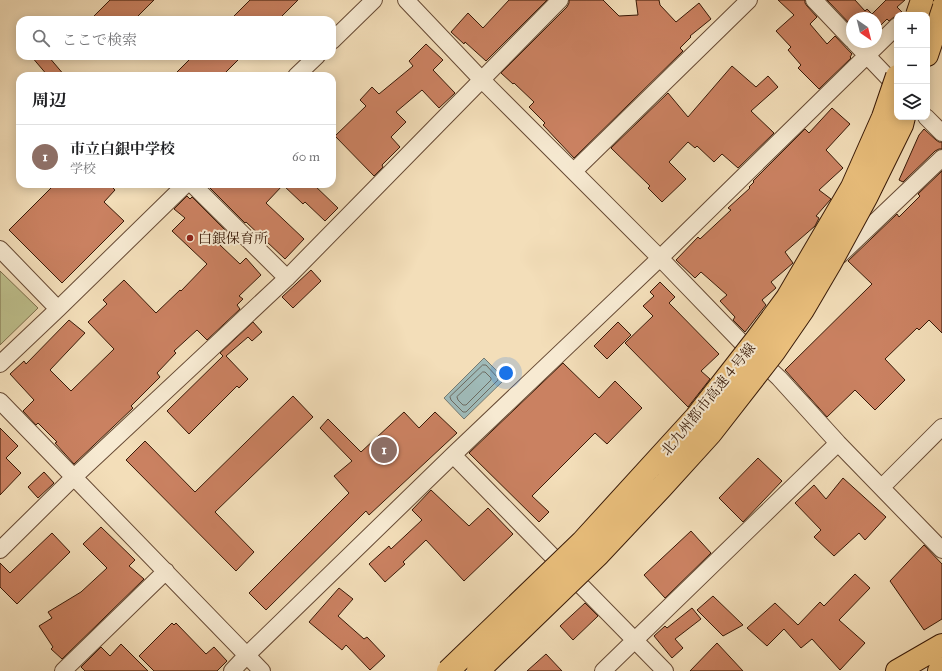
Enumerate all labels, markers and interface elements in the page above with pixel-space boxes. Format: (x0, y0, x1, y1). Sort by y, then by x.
north arrow (846, 12, 882, 48)
map controls (894, 12, 930, 120)
button: + (894, 12, 930, 48)
search box (16, 16, 336, 60)
icon: search (30, 27, 52, 49)
text: ここで検索 (62, 31, 137, 49)
button: − (894, 48, 930, 84)
button: layers (894, 84, 930, 120)
text: 周辺 (32, 90, 66, 111)
text: 市立白銀中学校 (70, 140, 175, 158)
text: 1 (42, 149, 48, 165)
text: 60 m (292, 149, 320, 165)
text: 学校 (70, 161, 96, 177)
place label: 白銀保育所 (198, 230, 268, 247)
marker: 白銀保育所 (185, 233, 195, 243)
street label: 北九州都市高速４号線 (658, 340, 759, 459)
your location (496, 363, 516, 383)
pin: 1 (371, 435, 397, 465)

